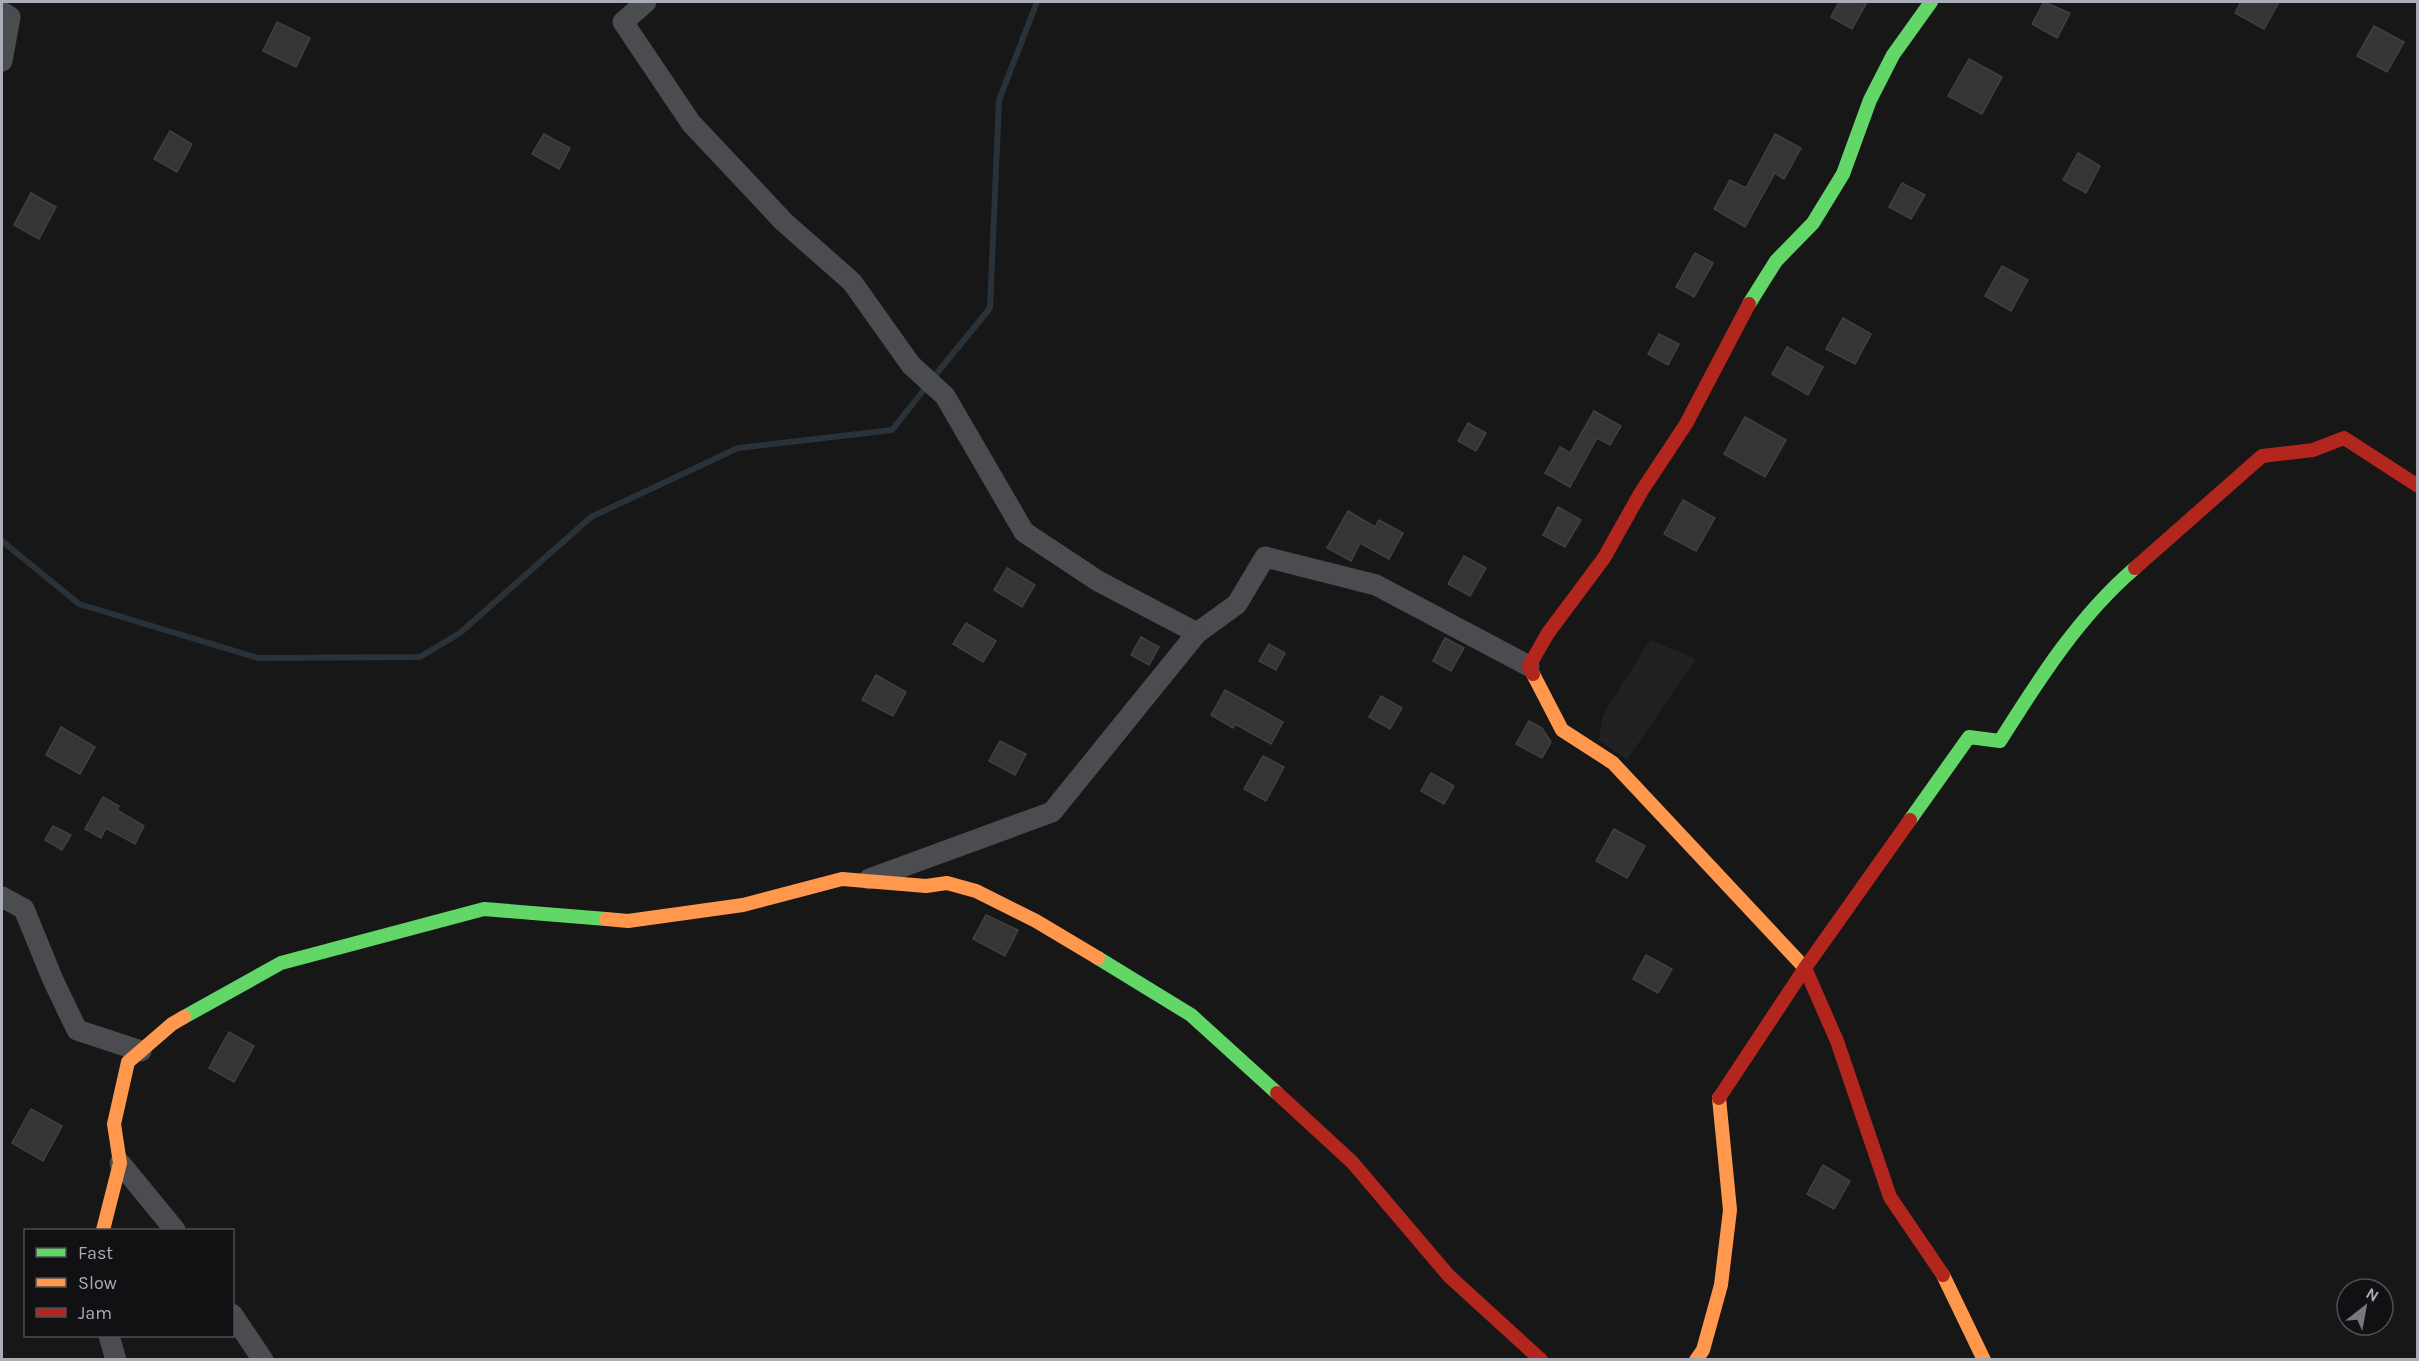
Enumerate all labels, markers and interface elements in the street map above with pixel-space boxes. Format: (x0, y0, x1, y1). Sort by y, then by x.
legend (24, 1229, 234, 1337)
text: Fast (78, 1242, 113, 1264)
text: Slow (78, 1272, 117, 1294)
north arrow (2335, 1277, 2395, 1337)
text: N (2363, 1283, 2382, 1306)
text: Jam (78, 1302, 112, 1324)

